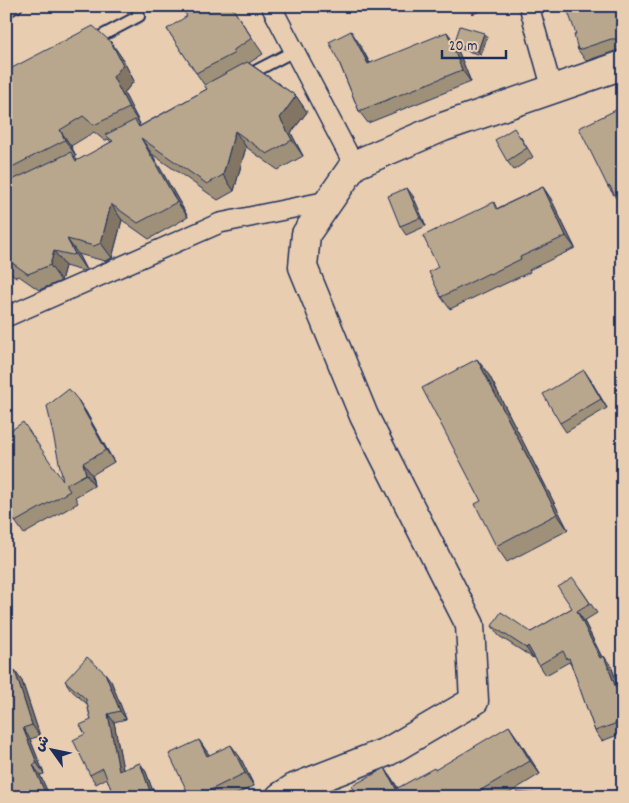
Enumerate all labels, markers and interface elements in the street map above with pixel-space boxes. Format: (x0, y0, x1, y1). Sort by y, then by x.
scale bar (442, 28, 505, 60)
text: 20 m (449, 36, 477, 58)
north arrow (28, 726, 78, 776)
text: ش (30, 732, 55, 756)

